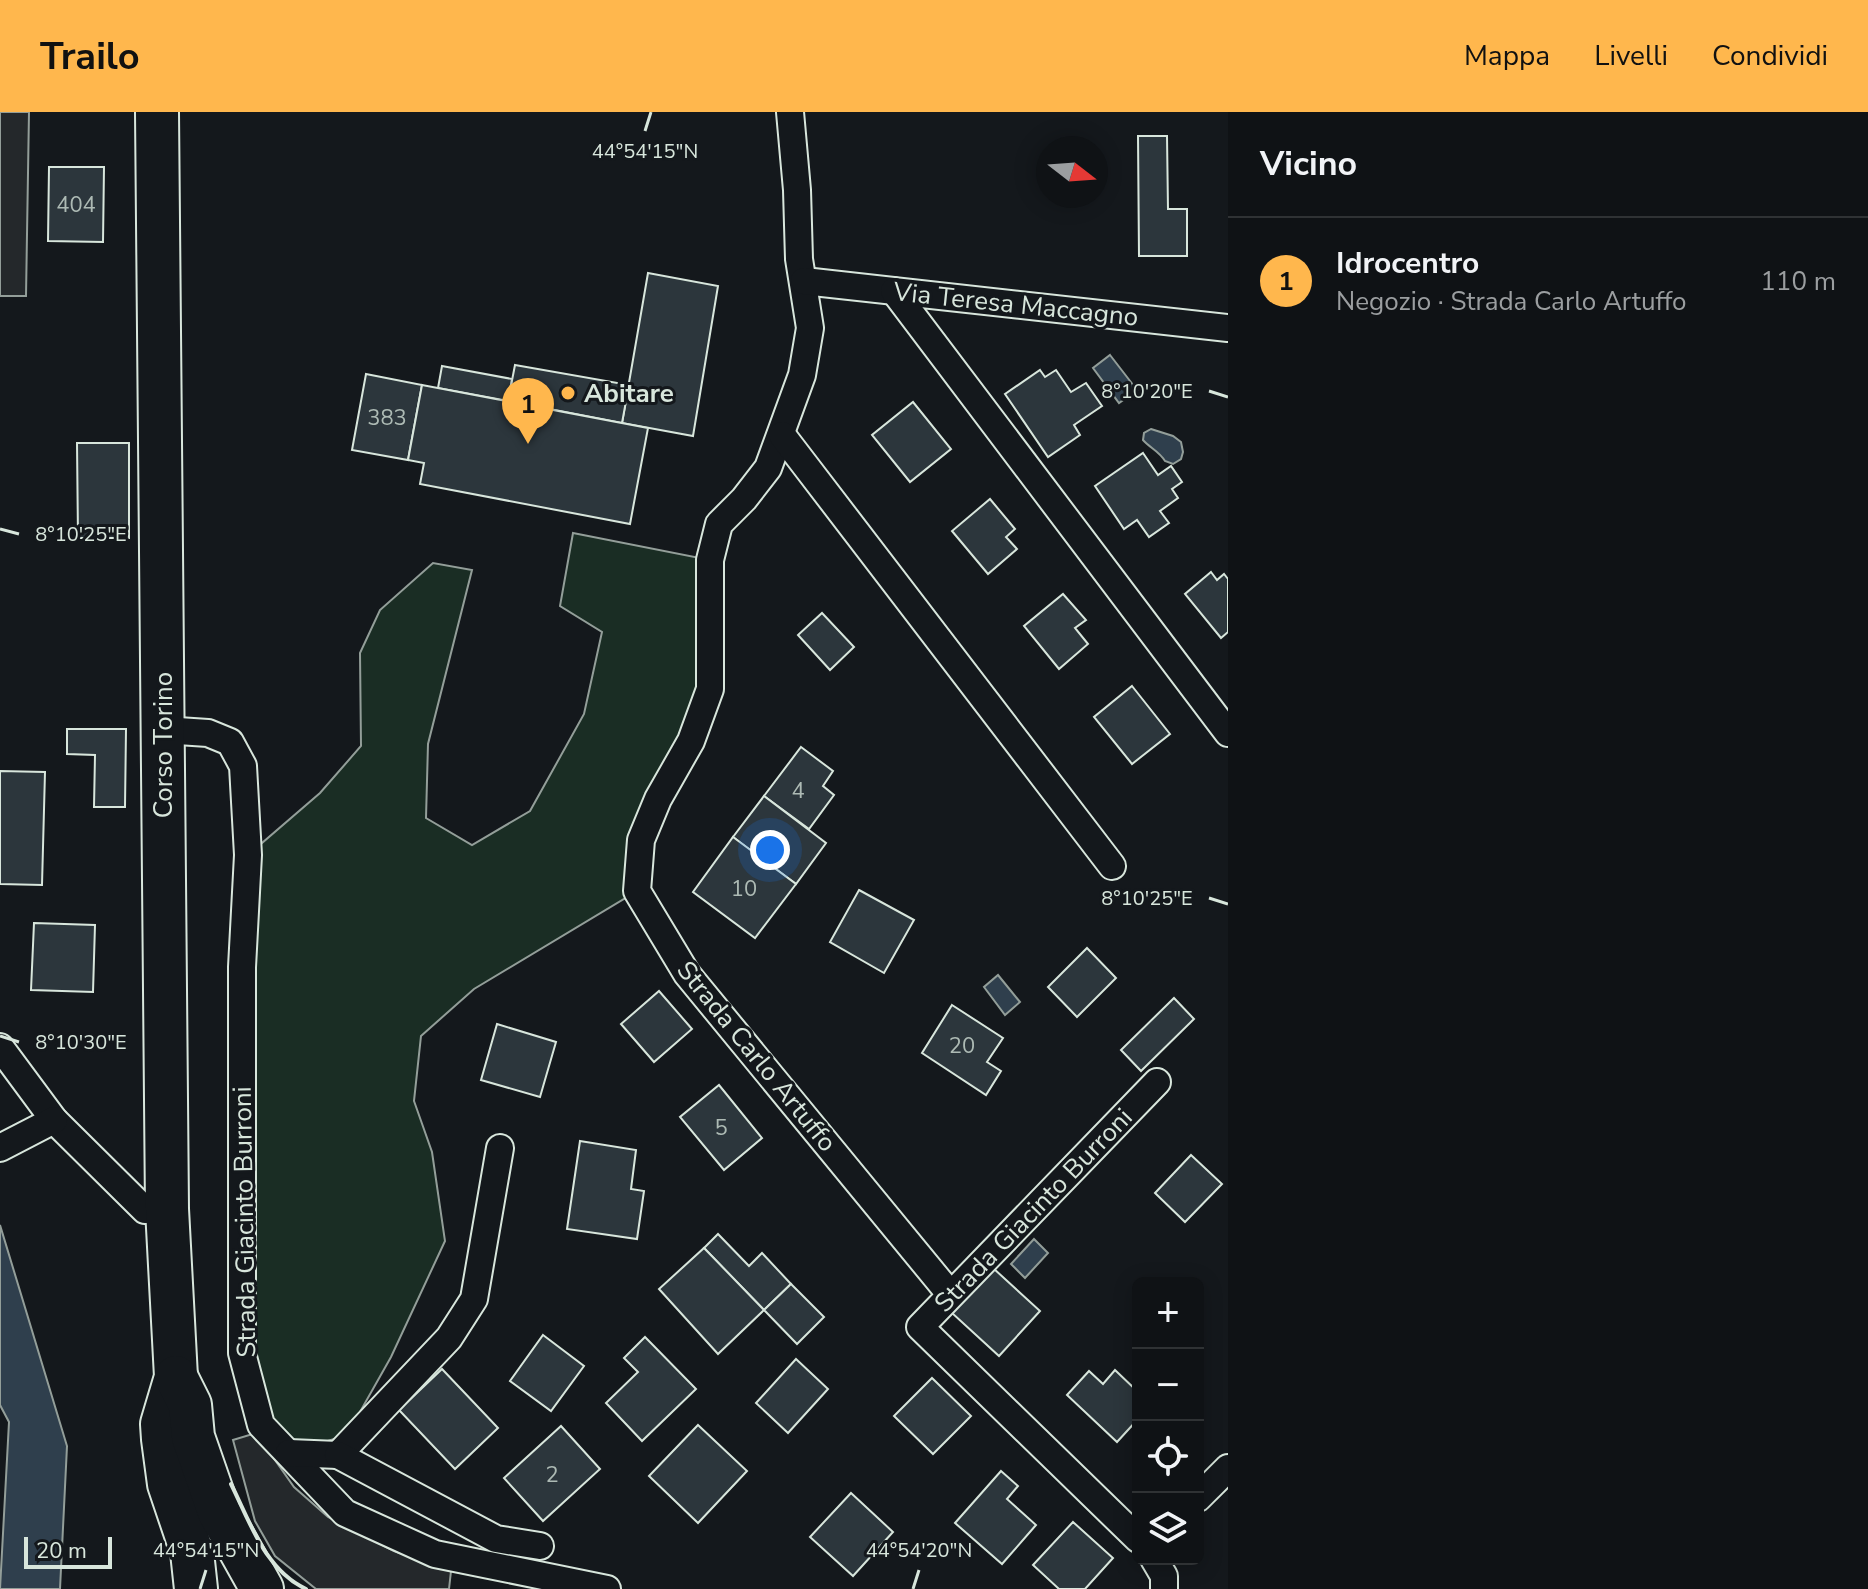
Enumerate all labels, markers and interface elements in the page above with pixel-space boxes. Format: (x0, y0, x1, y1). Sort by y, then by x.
text: Trailo (40, 31, 140, 82)
text: Mappa (1464, 37, 1550, 75)
text: Livelli (1594, 37, 1668, 75)
text: Condividi (1712, 37, 1828, 75)
north arrow (1036, 136, 1108, 208)
text: 44°54'15"N (592, 138, 698, 165)
text: Vicino (1260, 141, 1357, 187)
house number: 404 (56, 190, 96, 220)
text: Idrocentro (1336, 243, 1479, 284)
text: 1 (1278, 264, 1294, 299)
text: 110 m (1760, 264, 1836, 299)
street label: Via Teresa Maccagno (891, 274, 1140, 335)
text: Negozio · Strada Carlo Artuffo (1336, 284, 1687, 319)
place label: Abitare (584, 376, 674, 411)
pin: 1 (502, 378, 554, 444)
text: 8°10'20"E (1101, 378, 1193, 405)
marker: Abitare (559, 384, 577, 402)
house number: 383 (367, 403, 407, 433)
text: 8°10'25"E (35, 521, 127, 548)
street label: Corso Torino (146, 672, 181, 818)
house number: 4 (791, 776, 805, 806)
your location (750, 830, 790, 870)
house number: 10 (731, 874, 757, 904)
text: 8°10'25"E (1101, 885, 1193, 912)
street label: Strada Carlo Artuffo (669, 954, 845, 1159)
text: 8°10'30"E (35, 1029, 127, 1056)
house number: 20 (949, 1031, 975, 1061)
street label: Strada Giacinto Burroni (225, 1086, 264, 1358)
street label: Strada Giacinto Burroni (927, 1101, 1140, 1320)
house number: 5 (714, 1113, 728, 1143)
map controls (1132, 1277, 1204, 1565)
button: + (1132, 1277, 1204, 1349)
button: − (1132, 1349, 1204, 1421)
button: locate (1132, 1421, 1204, 1493)
house number: 2 (545, 1460, 559, 1490)
button: layers (1132, 1493, 1204, 1565)
scale bar (24, 1533, 112, 1569)
text: 20 m (36, 1536, 87, 1566)
text: 44°54'15"N (153, 1537, 259, 1564)
text: 44°54'20"N (866, 1537, 972, 1564)

